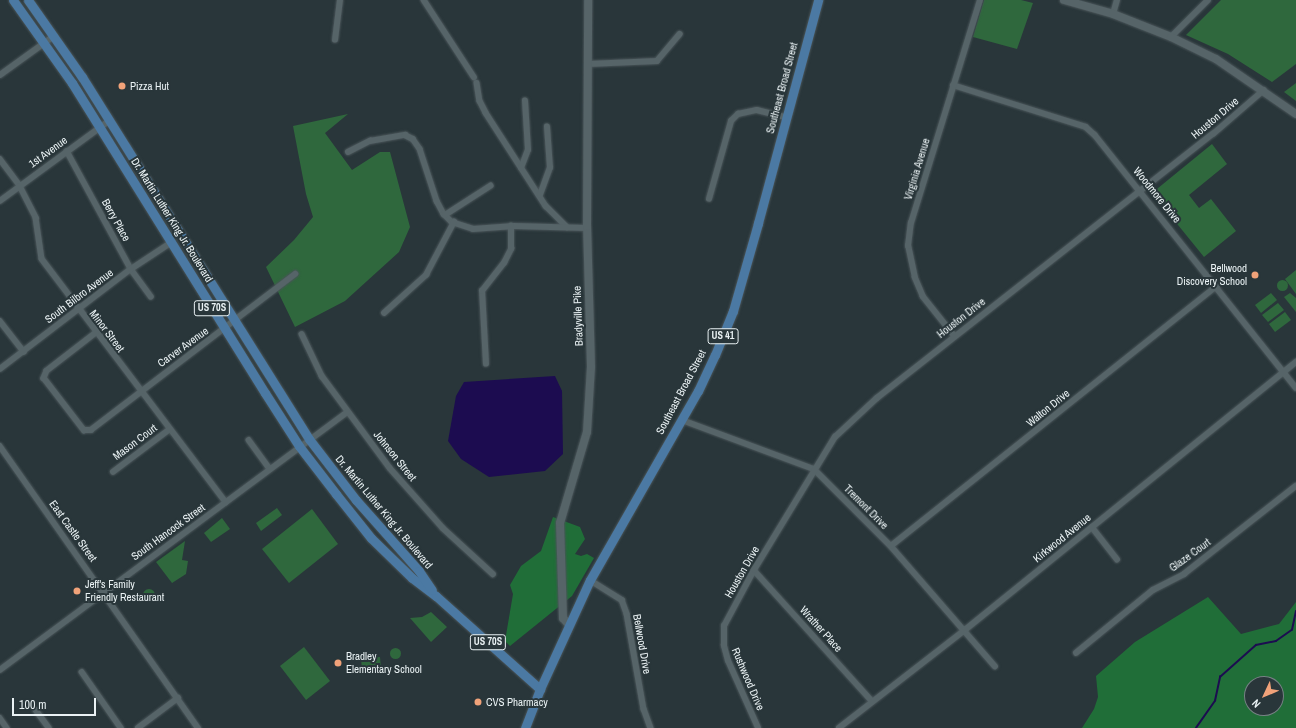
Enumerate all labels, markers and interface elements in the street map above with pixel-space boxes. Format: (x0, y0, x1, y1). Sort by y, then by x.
street label: Southeast Broad Street (763, 41, 801, 135)
place label: Pizza Hut (130, 79, 169, 93)
marker: Pizza Hut (117, 81, 127, 91)
street label: Houston Drive (1189, 94, 1241, 142)
street label: 1st Avenue (26, 133, 70, 171)
street label: Virginia Avenue (901, 136, 933, 202)
street label: Dr. Martin Luther King Jr. Boulevard (128, 155, 216, 285)
street label: Woodmore Drive (1130, 164, 1184, 226)
street label: Berry Place (99, 196, 133, 244)
place label: Bellwood Discovery School (1177, 262, 1247, 288)
street label: South Bilbro Avenue (42, 266, 116, 326)
marker: Bellwood Discovery School (1250, 270, 1260, 280)
street label: Bradyville Pike (570, 286, 586, 346)
street label: Houston Drive (934, 295, 988, 341)
road number: US 70S (193, 300, 231, 316)
street label: Minor Street (87, 307, 127, 355)
street label: Carver Avenue (155, 324, 211, 370)
road number: US 41 (707, 328, 739, 344)
street label: Southeast Broad Street (653, 348, 709, 436)
street label: Walton Drive (1024, 387, 1072, 429)
street label: Mason Court (110, 421, 160, 463)
street label: Johnson Street (371, 428, 419, 484)
street label: Dr. Martin Luther King Jr. Boulevard (333, 453, 435, 571)
street label: Tremont Drive (841, 482, 891, 532)
street label: East Castle Street (46, 498, 100, 564)
street label: South Hancock Street (129, 501, 207, 563)
street label: Kirkwood Avenue (1030, 511, 1094, 565)
street label: Glaze Court (1167, 536, 1213, 574)
street label: Houston Drive (722, 544, 762, 600)
place label: Jeff's Family Friendly Restaurant (85, 578, 164, 604)
marker: Jeff's Family Friendly Restaurant (72, 586, 82, 596)
street label: Wrather Place (797, 603, 845, 655)
street label: Bellwood Drive (630, 613, 654, 675)
road number: US 70S (469, 634, 507, 650)
street label: Rushwood Drive (729, 646, 767, 712)
place label: Bradley Elementary School (346, 650, 422, 676)
marker: Bradley Elementary School (333, 658, 343, 668)
north arrow (1244, 676, 1284, 716)
scale bar (14, 690, 98, 716)
place label: CVS Pharmacy (486, 695, 548, 709)
text: N (1249, 696, 1263, 711)
text: 100 m (19, 697, 46, 713)
marker: CVS Pharmacy (473, 697, 483, 707)

